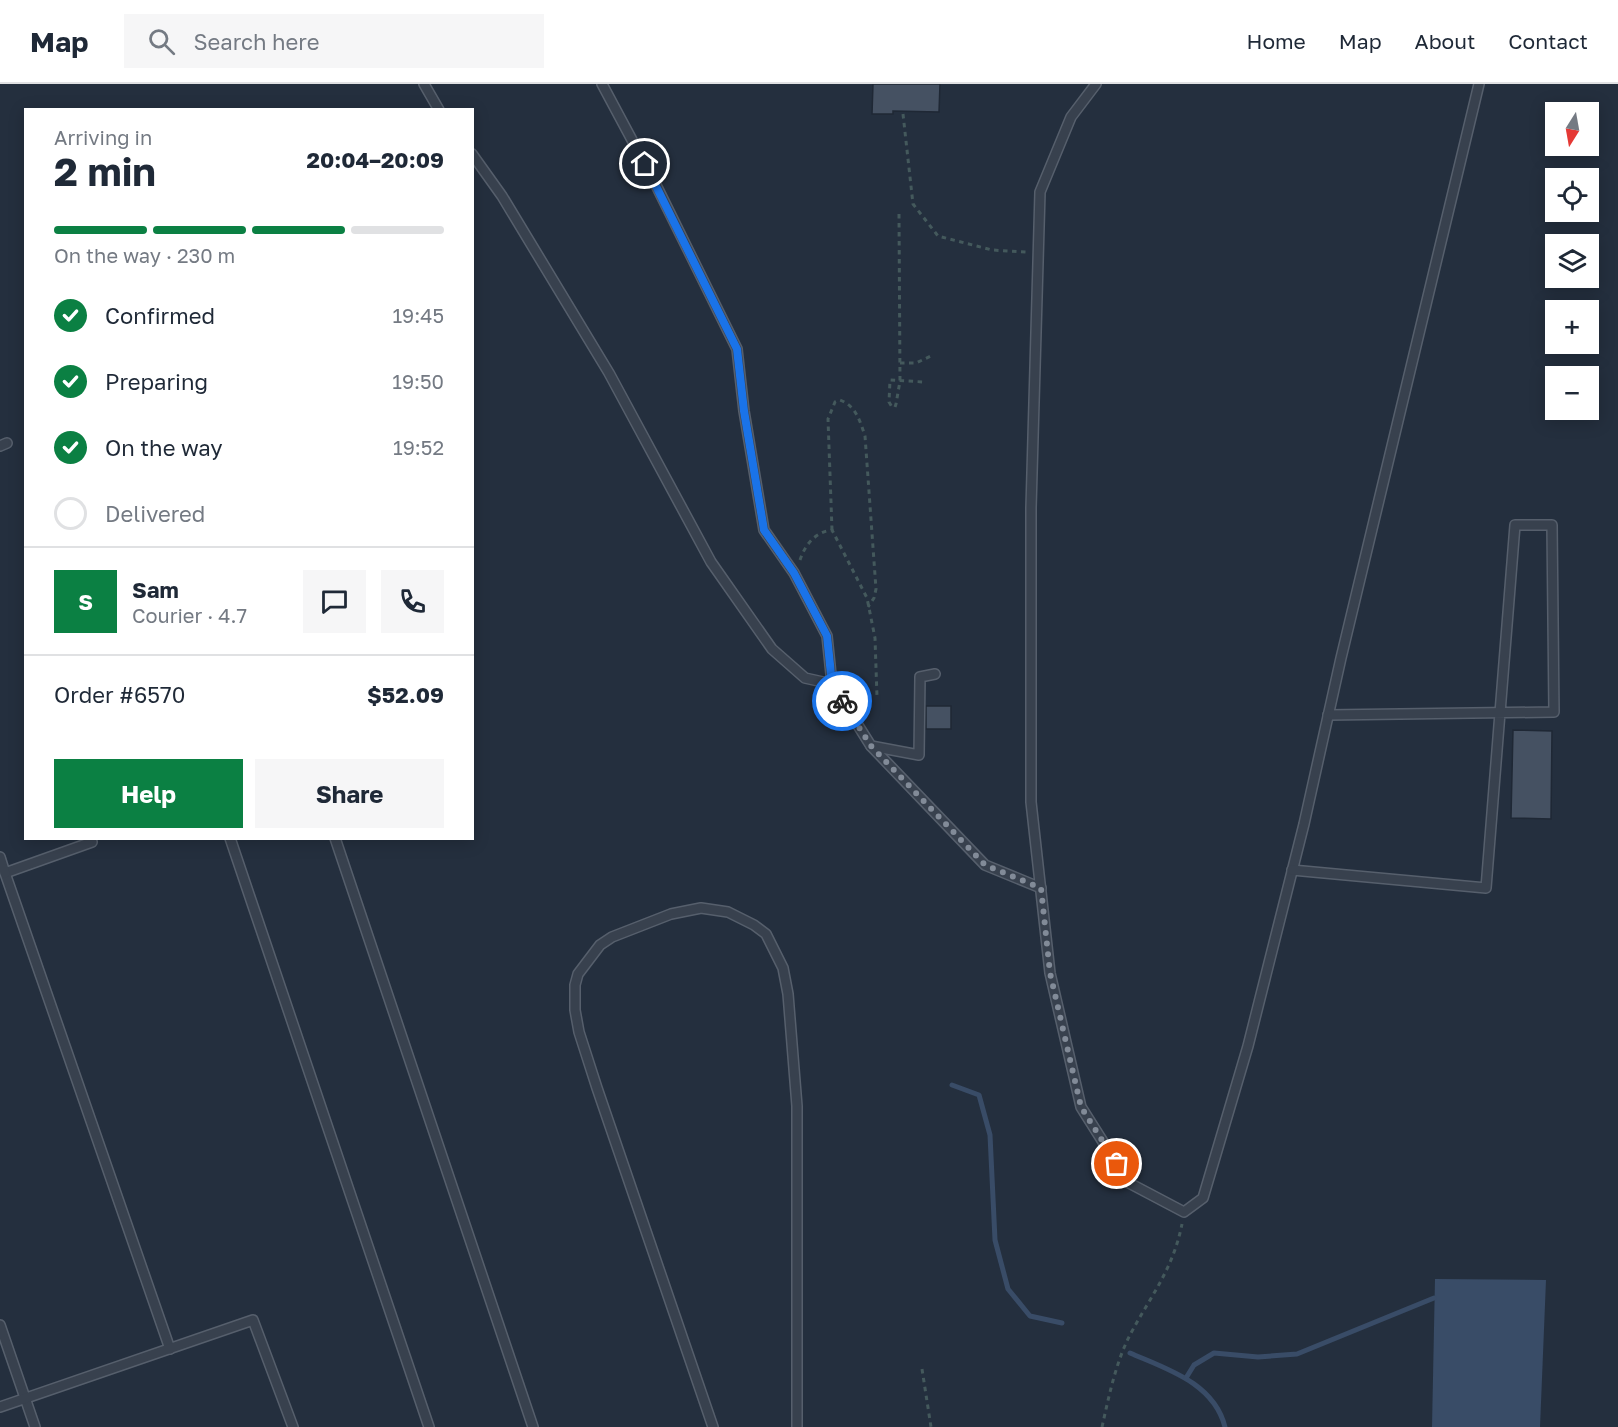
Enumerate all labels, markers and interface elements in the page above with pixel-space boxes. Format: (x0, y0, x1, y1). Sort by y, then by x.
search box (124, 14, 544, 68)
text: Map (30, 25, 88, 58)
icon: search (145, 25, 178, 58)
text: Search here (193, 28, 319, 55)
text: Home (1246, 28, 1306, 54)
text: Map (1339, 28, 1382, 54)
text: About (1415, 28, 1475, 54)
text: Contact (1508, 28, 1588, 54)
north arrow (1545, 102, 1599, 156)
map controls (1545, 102, 1599, 420)
text: Arriving in (54, 125, 152, 149)
pin (619, 138, 670, 189)
text: 20:04–20:09 (306, 146, 444, 173)
icon: home (628, 147, 661, 180)
text: 2 min (54, 148, 156, 195)
button: locate (1545, 168, 1599, 222)
button: layers (1545, 234, 1599, 288)
text: On the way · 230 m (54, 243, 235, 267)
icon: check (54, 299, 87, 332)
button: + (1545, 300, 1599, 354)
text: Confirmed (105, 302, 215, 329)
text: 19:45 (392, 303, 444, 327)
icon: check (54, 365, 87, 398)
button: − (1545, 366, 1599, 420)
text: Preparing (105, 368, 208, 395)
text: 19:50 (392, 369, 444, 393)
icon: check (54, 431, 87, 464)
text: On the way (105, 434, 223, 461)
text: 19:52 (393, 435, 444, 459)
text: Delivered (105, 500, 205, 527)
button: chat (303, 570, 366, 633)
button: phone (381, 570, 444, 633)
text: Sam (132, 576, 179, 603)
text: S (78, 588, 93, 615)
text: Courier · 4.7 (132, 603, 247, 627)
courier (812, 671, 872, 731)
text: Order #6570 (54, 681, 185, 708)
text: $52.09 (367, 681, 444, 708)
icon: bike (826, 685, 859, 718)
button: Help (54, 759, 243, 828)
button: Share (255, 759, 444, 828)
pin (1091, 1138, 1142, 1189)
icon: bag (1100, 1147, 1133, 1180)

